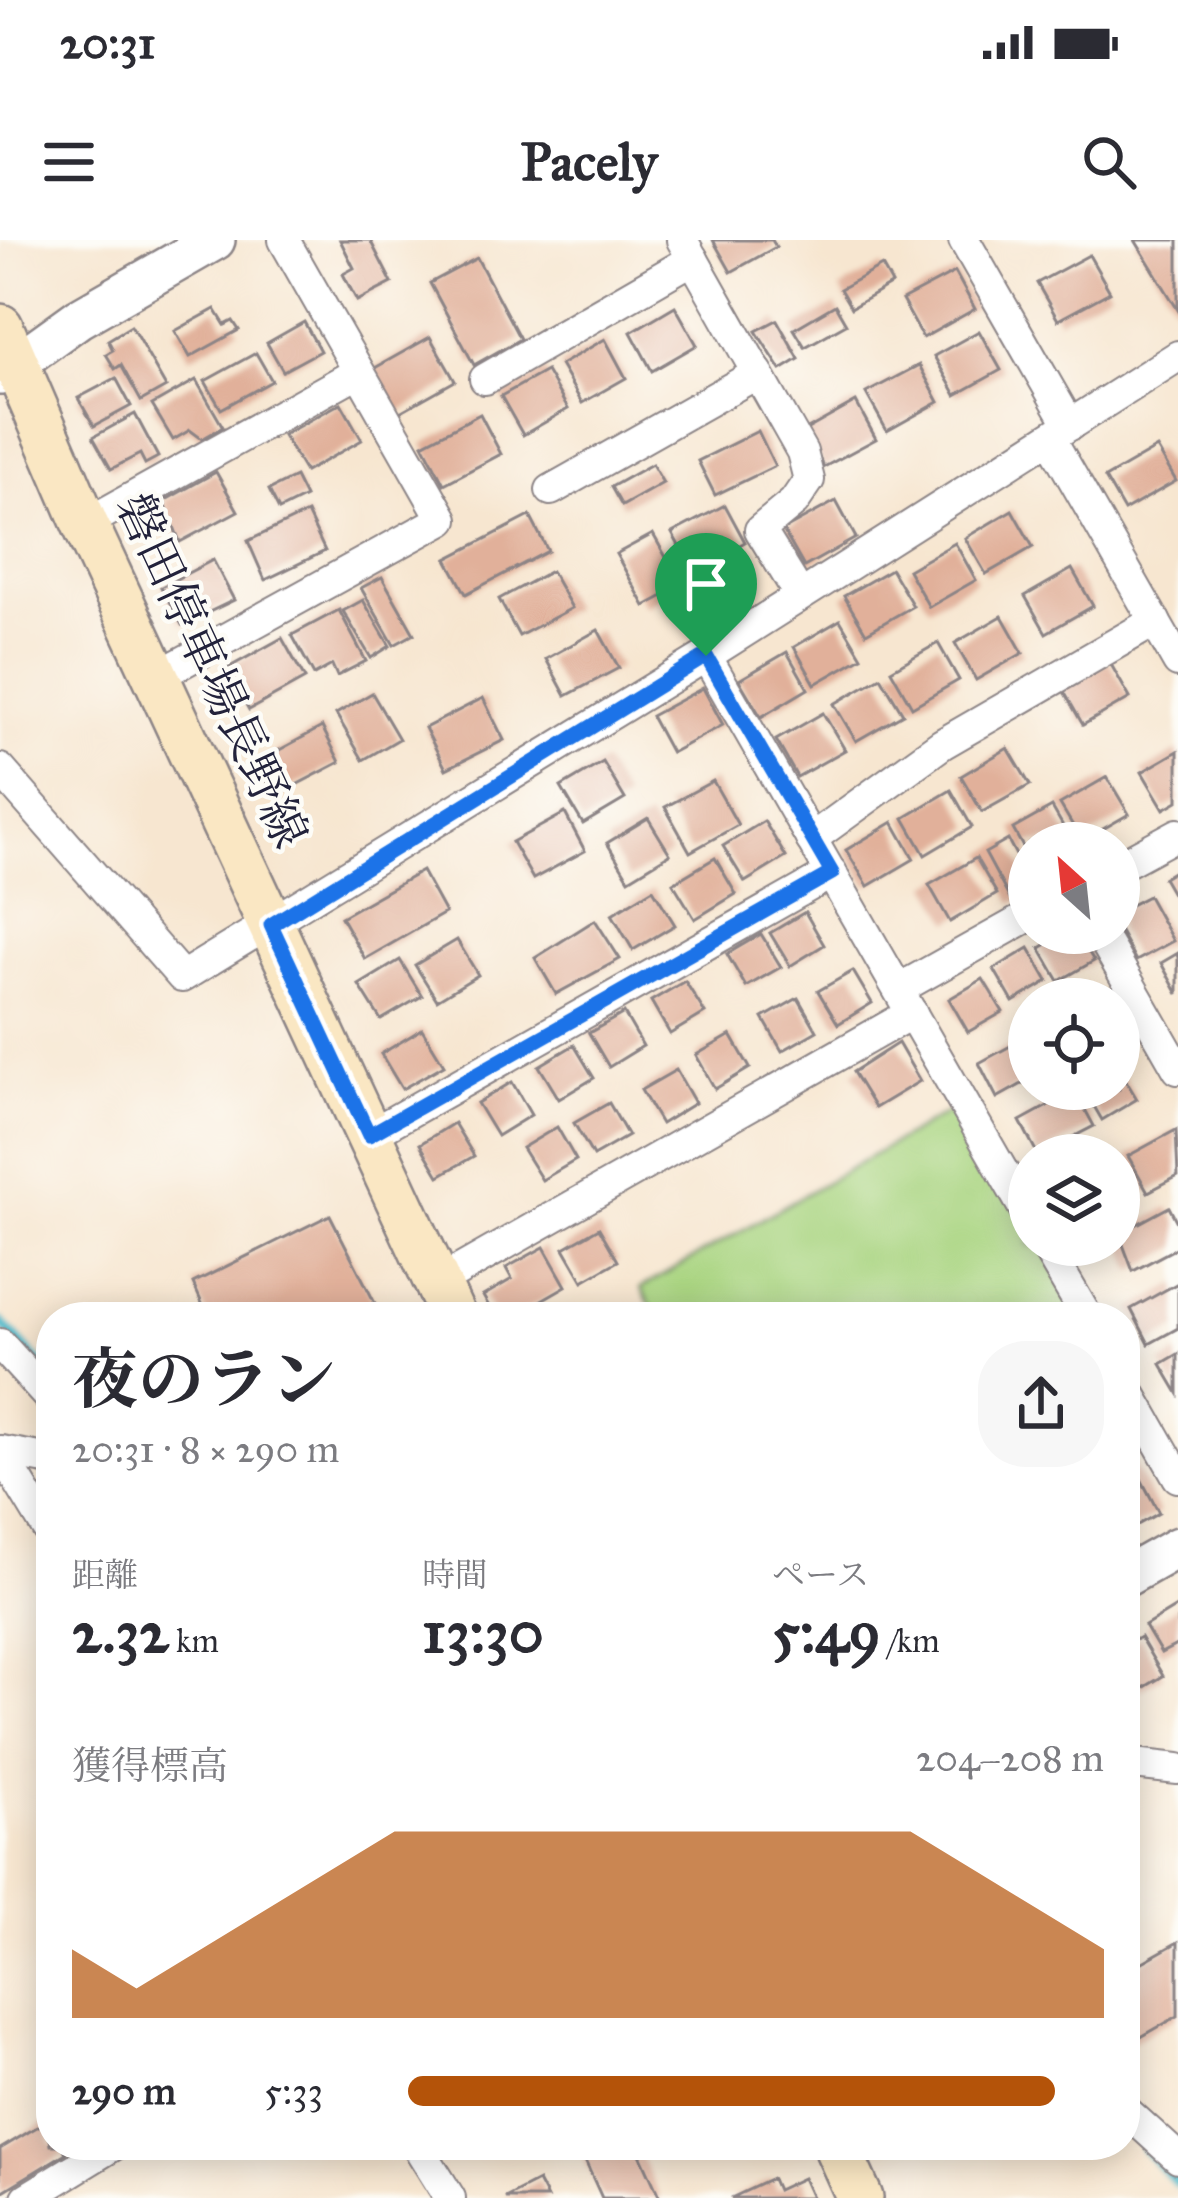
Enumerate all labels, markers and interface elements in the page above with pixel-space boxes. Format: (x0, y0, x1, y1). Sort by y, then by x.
text: 20:31 (60, 15, 156, 70)
icon: menu (36, 129, 102, 195)
text: Pacely (520, 129, 658, 195)
icon: search (1076, 129, 1142, 195)
street label: 磐田停車場長野線 (105, 484, 320, 857)
pin (655, 533, 757, 656)
icon: arrive (673, 551, 739, 617)
north arrow (1008, 822, 1140, 954)
map controls (1008, 822, 1140, 1266)
button: locate (1008, 978, 1140, 1110)
button: layers (1008, 1134, 1140, 1266)
text: 夜のラン (72, 1339, 336, 1420)
button: share (978, 1341, 1104, 1467)
text: 20:31 · 8 × 290 m (72, 1425, 339, 1473)
text: 距離 (72, 1555, 138, 1595)
text: 時間 (422, 1555, 488, 1595)
text: ペース (772, 1555, 869, 1595)
text: 2.32 (72, 1595, 169, 1668)
text: 13:30 (422, 1595, 544, 1668)
text: 5:49 (772, 1595, 881, 1668)
text: km (169, 1621, 219, 1661)
text: /km (881, 1621, 940, 1661)
text: 204–208 m (916, 1734, 1104, 1782)
text: 獲得標高 (72, 1742, 228, 1790)
text: 290 m (72, 2067, 176, 2115)
text: 5:33 (264, 2067, 323, 2115)

